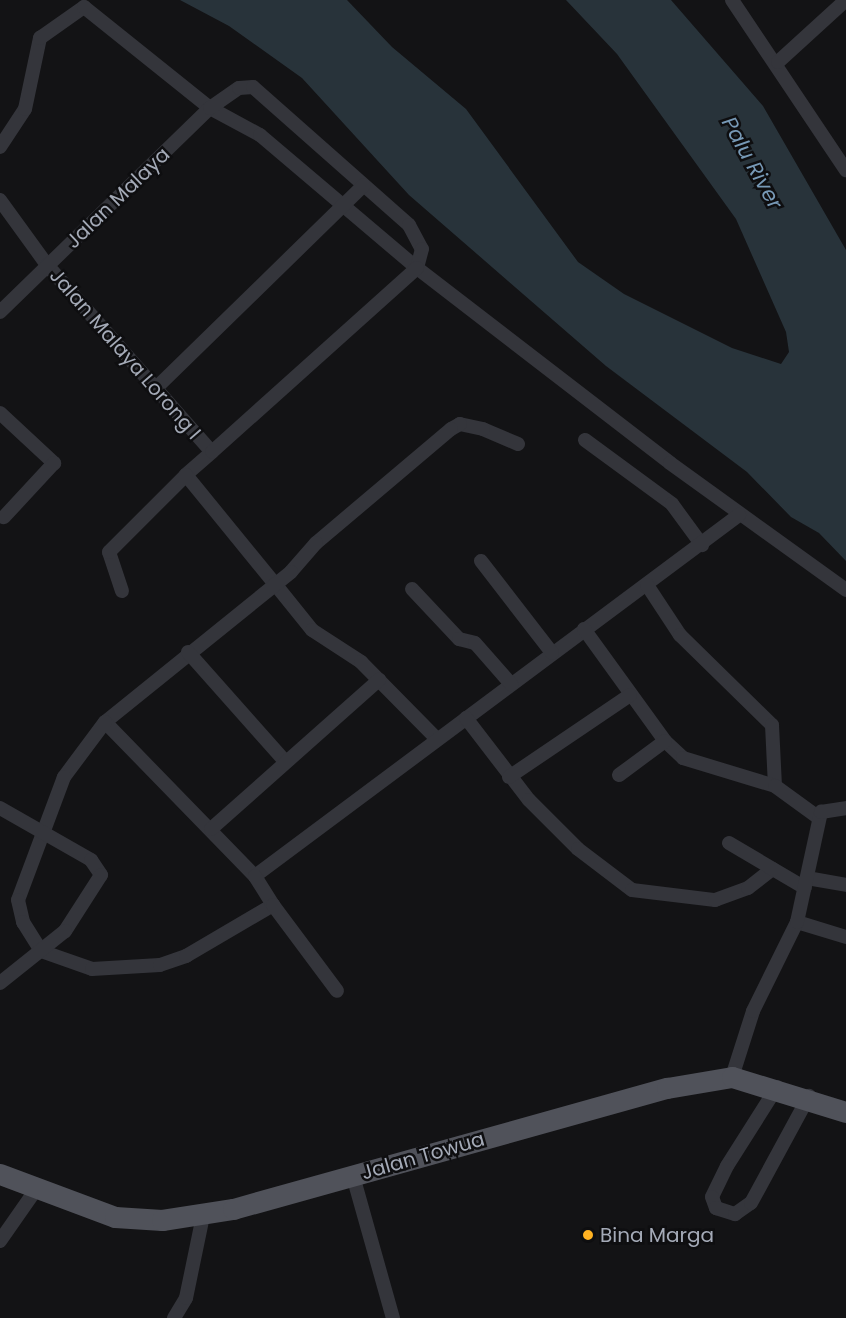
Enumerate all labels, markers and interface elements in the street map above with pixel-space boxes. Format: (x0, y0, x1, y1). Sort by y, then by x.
water label: Palu River (716, 112, 788, 214)
street label: Jalan Malaya (61, 143, 175, 253)
street label: Jalan Malaya Lorong I (44, 264, 206, 444)
street label: Jalan Towua (359, 1127, 487, 1185)
place label: Bina Marga (600, 1223, 714, 1247)
marker: Bina Marga (581, 1228, 595, 1242)

